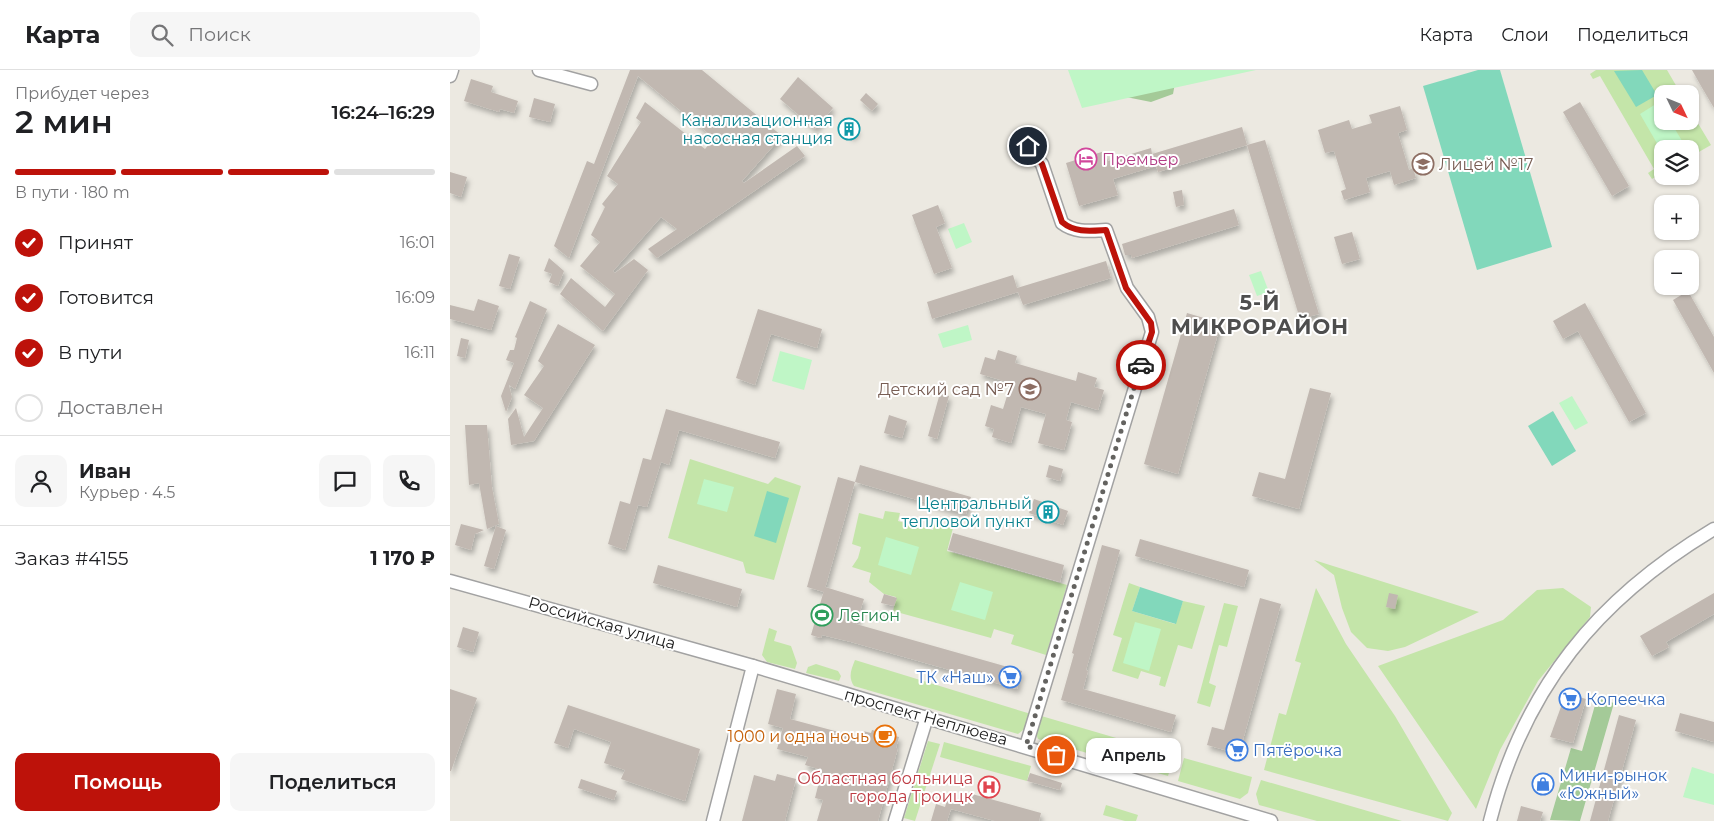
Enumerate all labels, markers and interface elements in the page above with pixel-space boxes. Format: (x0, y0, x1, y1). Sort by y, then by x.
search box (130, 12, 480, 57)
text: Карта (25, 20, 100, 49)
icon: search (148, 21, 176, 49)
text: Поиск (188, 23, 251, 46)
text: Карта (1419, 24, 1473, 46)
text: Слои (1501, 24, 1549, 46)
text: Поделиться (1577, 24, 1689, 46)
text: Прибудет через (15, 84, 150, 103)
north arrow (1654, 85, 1699, 130)
map controls (1654, 85, 1699, 295)
text: 16:24–16:29 (331, 101, 435, 124)
text: 2 мин (15, 102, 113, 141)
place label: Канализационная насосная станция (681, 111, 833, 148)
building icon: Канализационная насосная станция (837, 117, 861, 141)
pin (1007, 125, 1049, 167)
icon: home (1014, 132, 1042, 160)
button: layers (1654, 140, 1699, 185)
hotel icon: Премьер (1074, 147, 1098, 171)
place label: Премьер (1102, 150, 1179, 169)
school or university icon: Лицей №17 (1411, 152, 1435, 176)
place label: Лицей №17 (1439, 155, 1533, 174)
text: В пути · 180 m (15, 183, 130, 202)
button: + (1654, 195, 1699, 240)
icon: check (15, 229, 43, 257)
text: Принят (58, 231, 133, 254)
text: 16:01 (400, 233, 435, 252)
button: − (1654, 250, 1699, 295)
icon: check (15, 284, 43, 312)
text: Готовится (58, 286, 154, 309)
text: 16:09 (396, 288, 435, 307)
district label: 5-Й МИКРОРАЙОН (1171, 290, 1349, 339)
icon: check (15, 339, 43, 367)
courier (1116, 340, 1166, 390)
text: В пути (58, 341, 123, 364)
text: 16:11 (405, 343, 435, 362)
icon: car (1127, 351, 1155, 379)
school or university icon: Детский сад №7 (1018, 377, 1042, 401)
place label: Детский сад №7 (878, 380, 1014, 399)
text: Доставлен (58, 396, 164, 419)
button: person (15, 455, 67, 507)
button: chat (319, 455, 371, 507)
button: phone (383, 455, 435, 507)
text: Иван (79, 460, 131, 483)
text: Курьер · 4.5 (79, 483, 175, 502)
place label: Центральный тепловой пункт (902, 494, 1032, 531)
building icon: Центральный тепловой пункт (1036, 500, 1060, 524)
text: Заказ #4155 (15, 547, 129, 570)
text: 1 170 ₽ (370, 547, 435, 570)
street label: Российская улица (526, 593, 678, 653)
sports icon: Легион (810, 603, 834, 627)
place label: Легион (838, 606, 900, 625)
supermarket icon: ТК «Наш» (998, 665, 1022, 689)
place label: ТК «Наш» (917, 668, 994, 687)
street label: проспект Неплюева (842, 685, 1010, 749)
supermarket icon: Копеечка (1558, 687, 1582, 711)
place label: Копеечка (1586, 690, 1666, 709)
cafe icon: 1000 и одна ночь (873, 724, 897, 748)
place label: 1000 и одна ночь (728, 727, 869, 746)
pin (1035, 734, 1077, 776)
callout: Апрель (1086, 738, 1181, 772)
supermarket icon: Пятёрочка (1225, 738, 1249, 762)
icon: bag (1042, 741, 1070, 769)
place label: Пятёрочка (1253, 741, 1342, 760)
text: Апрель (1101, 746, 1166, 765)
button: Помощь (15, 753, 220, 811)
button: Поделиться (230, 753, 435, 811)
place label: Мини-рынок «Южный» (1559, 766, 1668, 803)
place label: Областная больница города Троицк (797, 769, 974, 806)
shop icon: Мини-рынок «Южный» (1531, 772, 1555, 796)
hospital icon: Областная больница города Троицк (977, 775, 1001, 799)

